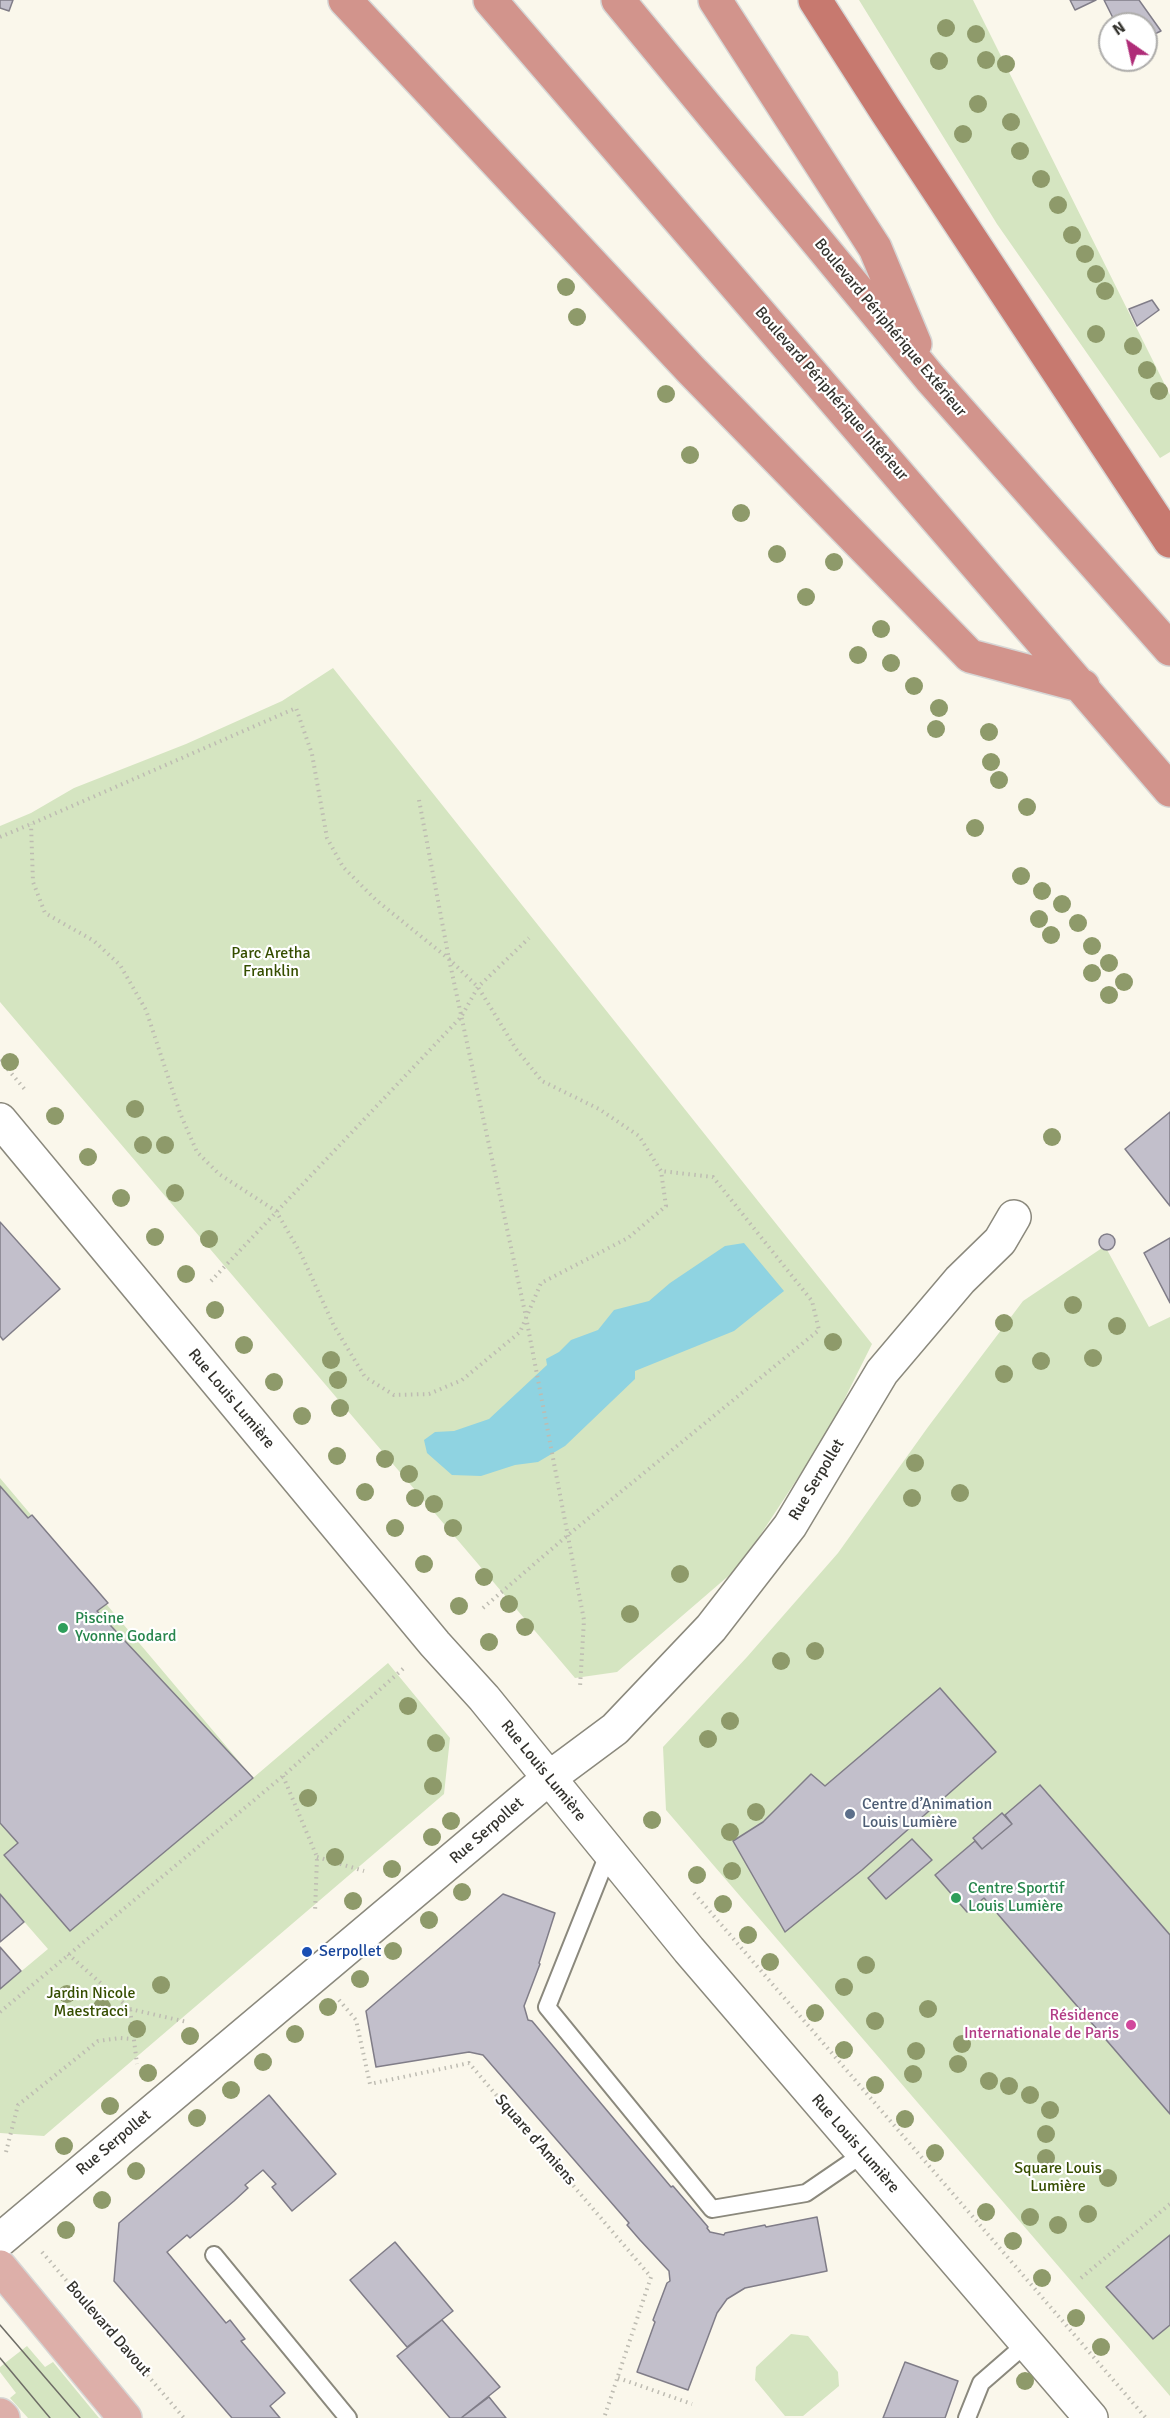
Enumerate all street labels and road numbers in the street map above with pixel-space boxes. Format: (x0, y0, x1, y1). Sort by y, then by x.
street label: Boulevard Périphérique Extérieur (810, 235, 970, 421)
street label: Boulevard Périphérique Intérieur (750, 303, 912, 485)
street label: Rue Louis Lumière (184, 1345, 278, 1453)
street label: Rue Serpollet (785, 1436, 849, 1524)
street label: Rue Louis Lumière (496, 1716, 590, 1826)
street label: Rue Serpollet (446, 1794, 528, 1868)
street label: Square d'Amiens (490, 2091, 580, 2189)
street label: Rue Louis Lumière (807, 2091, 903, 2197)
street label: Rue Serpollet (73, 2106, 155, 2180)
street label: Boulevard Davout (61, 2277, 155, 2381)

